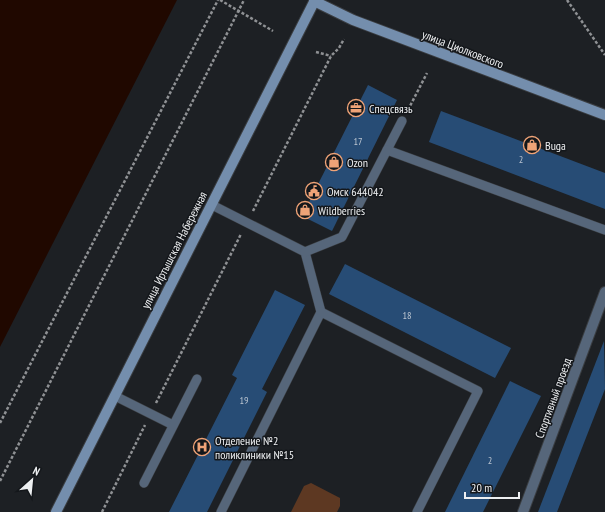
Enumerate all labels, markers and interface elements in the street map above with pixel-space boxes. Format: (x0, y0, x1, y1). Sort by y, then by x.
street label: улица Циолковского (420, 27, 506, 71)
office icon: Спецсвязь (346, 98, 366, 118)
place label: Спецсвязь (369, 101, 413, 116)
house number: 17 (354, 135, 363, 148)
shop icon: Buga (522, 135, 542, 155)
place label: Buga (545, 138, 566, 153)
shop icon: Ozon (324, 152, 344, 172)
house number: 2 (519, 153, 523, 166)
place label: Ozon (347, 155, 368, 170)
public building icon: Омск 644042 (304, 181, 324, 201)
place label: Омск 644042 (327, 184, 384, 199)
street label: улица Иртышская Набережная (138, 189, 210, 311)
shop icon: Wildberries (295, 200, 315, 220)
place label: Wildberries (318, 203, 365, 218)
house number: 18 (403, 309, 412, 322)
street label: Спортивный проезд (532, 355, 575, 440)
house number: 19 (240, 394, 249, 407)
place label: Отделение №2 поликлиники №15 (215, 433, 294, 462)
hospital icon: Отделение №2 поликлиники №15 (192, 437, 212, 457)
house number: 2 (488, 454, 492, 467)
north arrow (12, 460, 52, 500)
text: N (31, 464, 42, 479)
scale bar (465, 474, 519, 500)
text: 20 m (471, 480, 492, 495)

